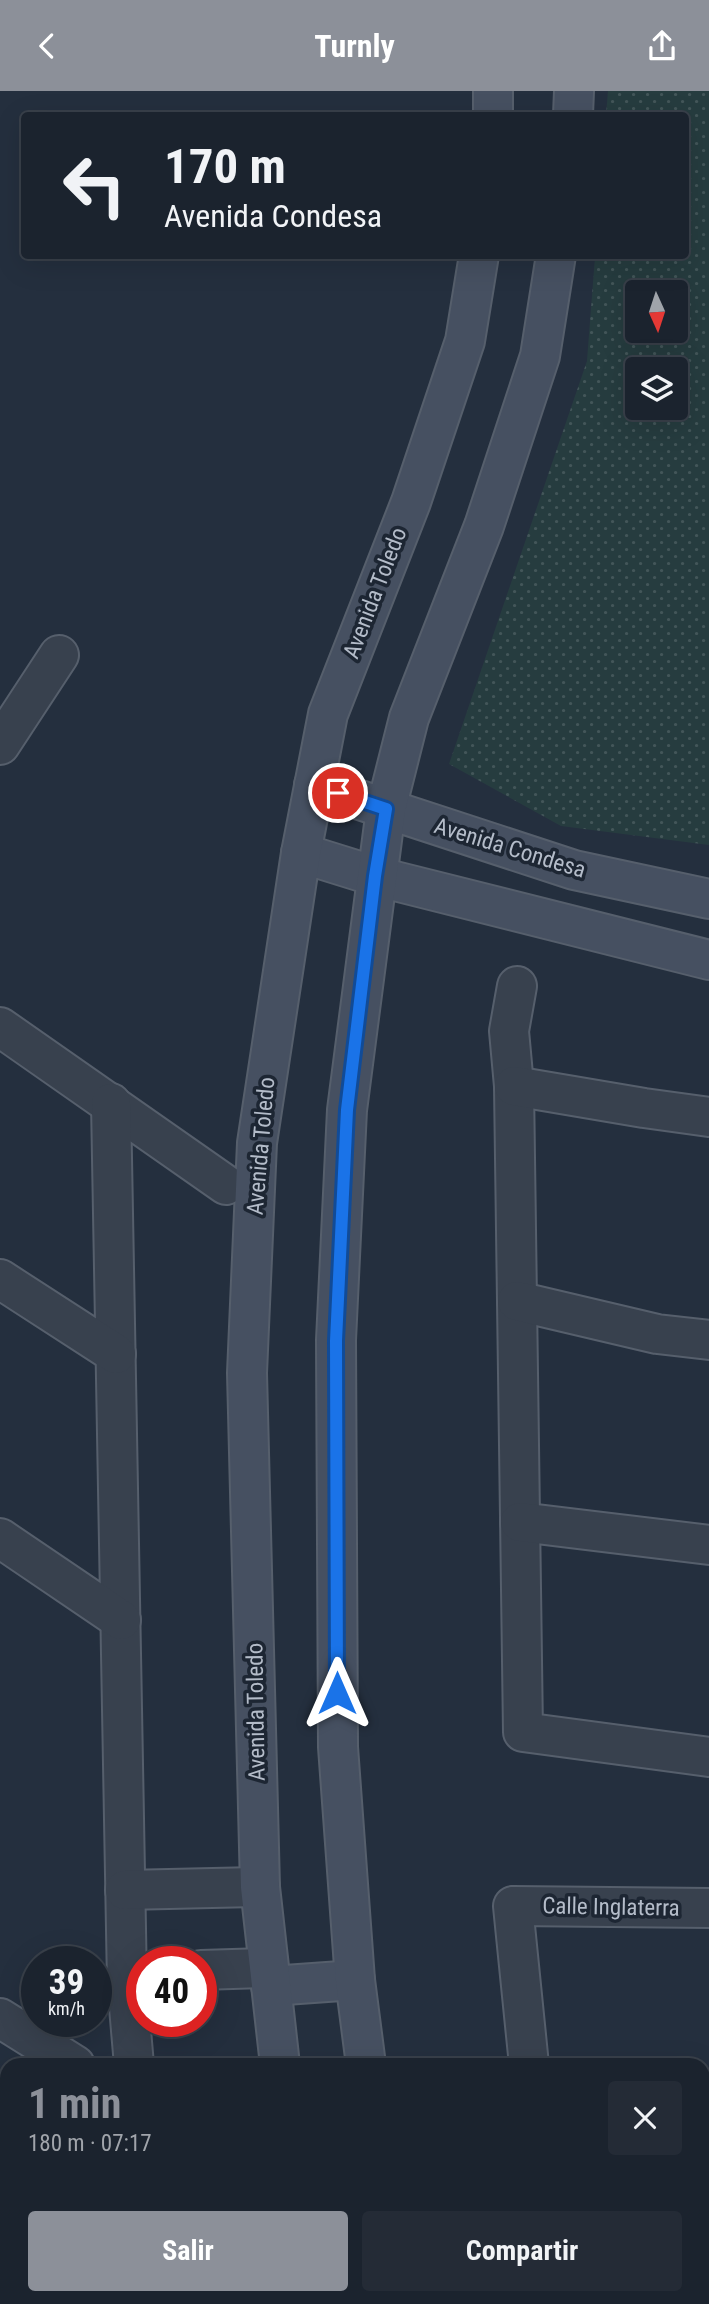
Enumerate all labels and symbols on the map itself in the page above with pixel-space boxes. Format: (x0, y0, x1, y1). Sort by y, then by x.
north arrow (625, 280, 688, 343)
street label: Avenida Toledo (338, 524, 412, 662)
pin (308, 763, 368, 823)
street label: Avenida Condesa (431, 812, 589, 884)
street label: Avenida Toledo (242, 1076, 280, 1216)
street label: Avenida Toledo (241, 1643, 271, 1781)
position arrow (300, 1656, 374, 1730)
street label: Calle Inglaterra (542, 1892, 680, 1922)
speed limit sign: 40 (126, 1946, 217, 2037)

